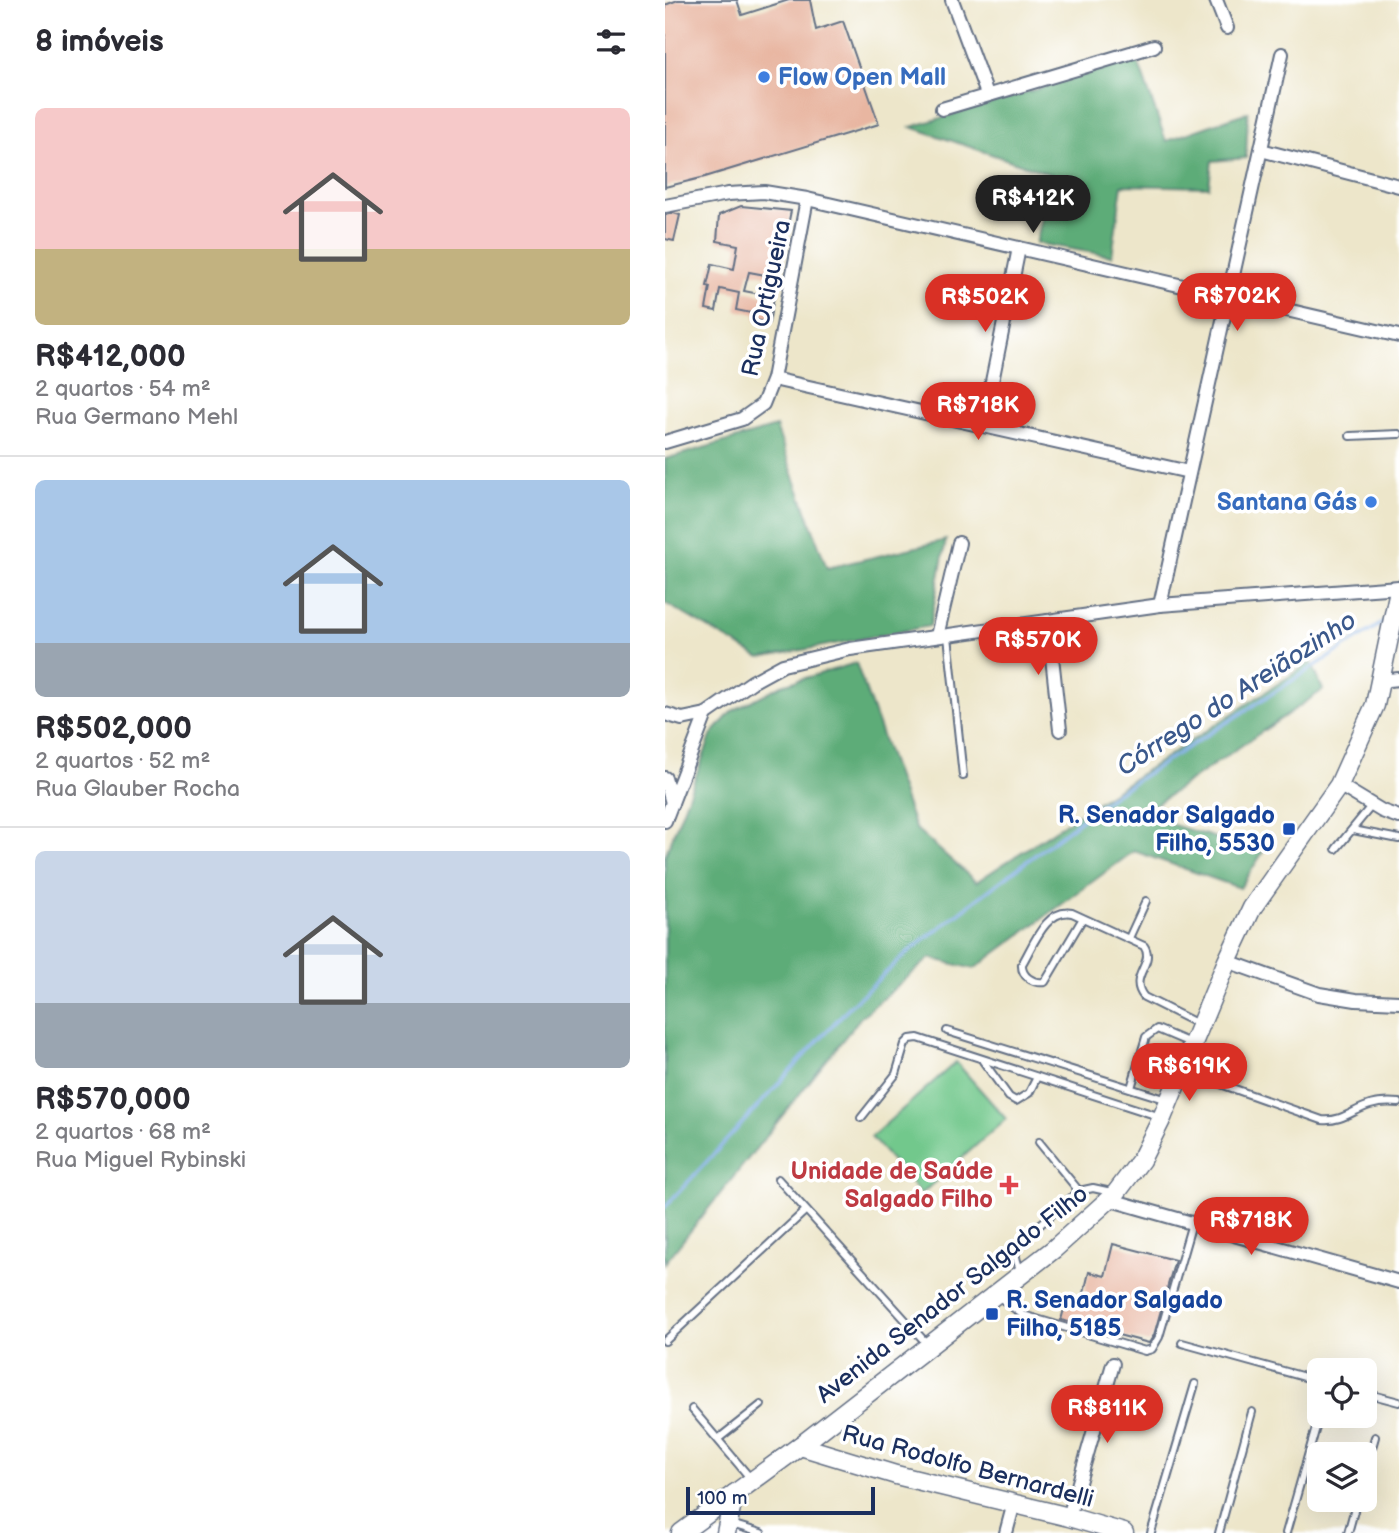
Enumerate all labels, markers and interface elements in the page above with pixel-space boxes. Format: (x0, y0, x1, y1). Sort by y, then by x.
icon: filters (592, 23, 630, 61)
text: 8 imóveis (35, 24, 164, 60)
place label: Flow Open Mall (778, 63, 946, 92)
marker: Flow Open Mall (756, 69, 772, 85)
icon: home (270, 154, 396, 280)
pin: R$412K (976, 176, 1090, 235)
text: R$412K (991, 184, 1075, 212)
street label: Rua Ortigueira (736, 217, 797, 379)
pin: R$502K (928, 274, 1042, 334)
pin: R$702K (1180, 274, 1294, 333)
text: R$702K (1193, 282, 1281, 310)
text: R$502K (941, 283, 1029, 311)
text: R$412,000 (35, 339, 186, 375)
text: 2 quartos · 54 m² (35, 375, 211, 403)
pin: R$718K (921, 382, 1035, 442)
text: R$718K (937, 391, 1019, 419)
text: Rua Germano Mehl (35, 403, 238, 431)
place label: Santana Gás (1217, 488, 1357, 517)
marker: Santana Gás (1363, 494, 1379, 510)
icon: home (270, 526, 396, 652)
water label: Córrego do Areiãozinho (1111, 605, 1362, 783)
pin: R$570K (981, 618, 1095, 677)
text: R$570K (995, 626, 1081, 654)
text: R$502,000 (35, 711, 192, 747)
text: 2 quartos · 52 m² (35, 747, 210, 775)
text: Rua Glauber Rocha (35, 775, 240, 803)
place label: R. Senador Salgado Filho, 5530 (1058, 801, 1275, 858)
marker: R. Senador Salgado Filho, 5530 (1281, 821, 1297, 837)
icon: home (270, 897, 396, 1023)
pin: R$619K (1132, 1044, 1246, 1103)
text: R$619K (1147, 1052, 1231, 1080)
text: R$570,000 (35, 1082, 191, 1118)
text: 2 quartos · 68 m² (35, 1118, 211, 1146)
text: Rua Miguel Rybinski (35, 1146, 246, 1174)
place label: Unidade de Saúde Salgado Filho (791, 1157, 993, 1214)
marker: Unidade de Saúde Salgado Filho (999, 1175, 1019, 1195)
street label: Avenida Senador Salgado Filho (811, 1179, 1094, 1409)
pin: R$718K (1194, 1198, 1308, 1257)
text: R$718K (1210, 1206, 1292, 1234)
place label: R. Senador Salgado Filho, 5185 (1006, 1286, 1223, 1343)
marker: R. Senador Salgado Filho, 5185 (984, 1306, 1000, 1322)
map controls (1307, 1358, 1377, 1512)
button: locate (1307, 1358, 1377, 1428)
pin: R$811K (1050, 1386, 1164, 1445)
text: R$811K (1067, 1394, 1147, 1422)
street label: Rua Rodolfo Bernardelli (839, 1419, 1097, 1514)
button: layers (1307, 1442, 1377, 1512)
scale bar (686, 1484, 875, 1516)
text: 100 m (697, 1487, 748, 1510)

